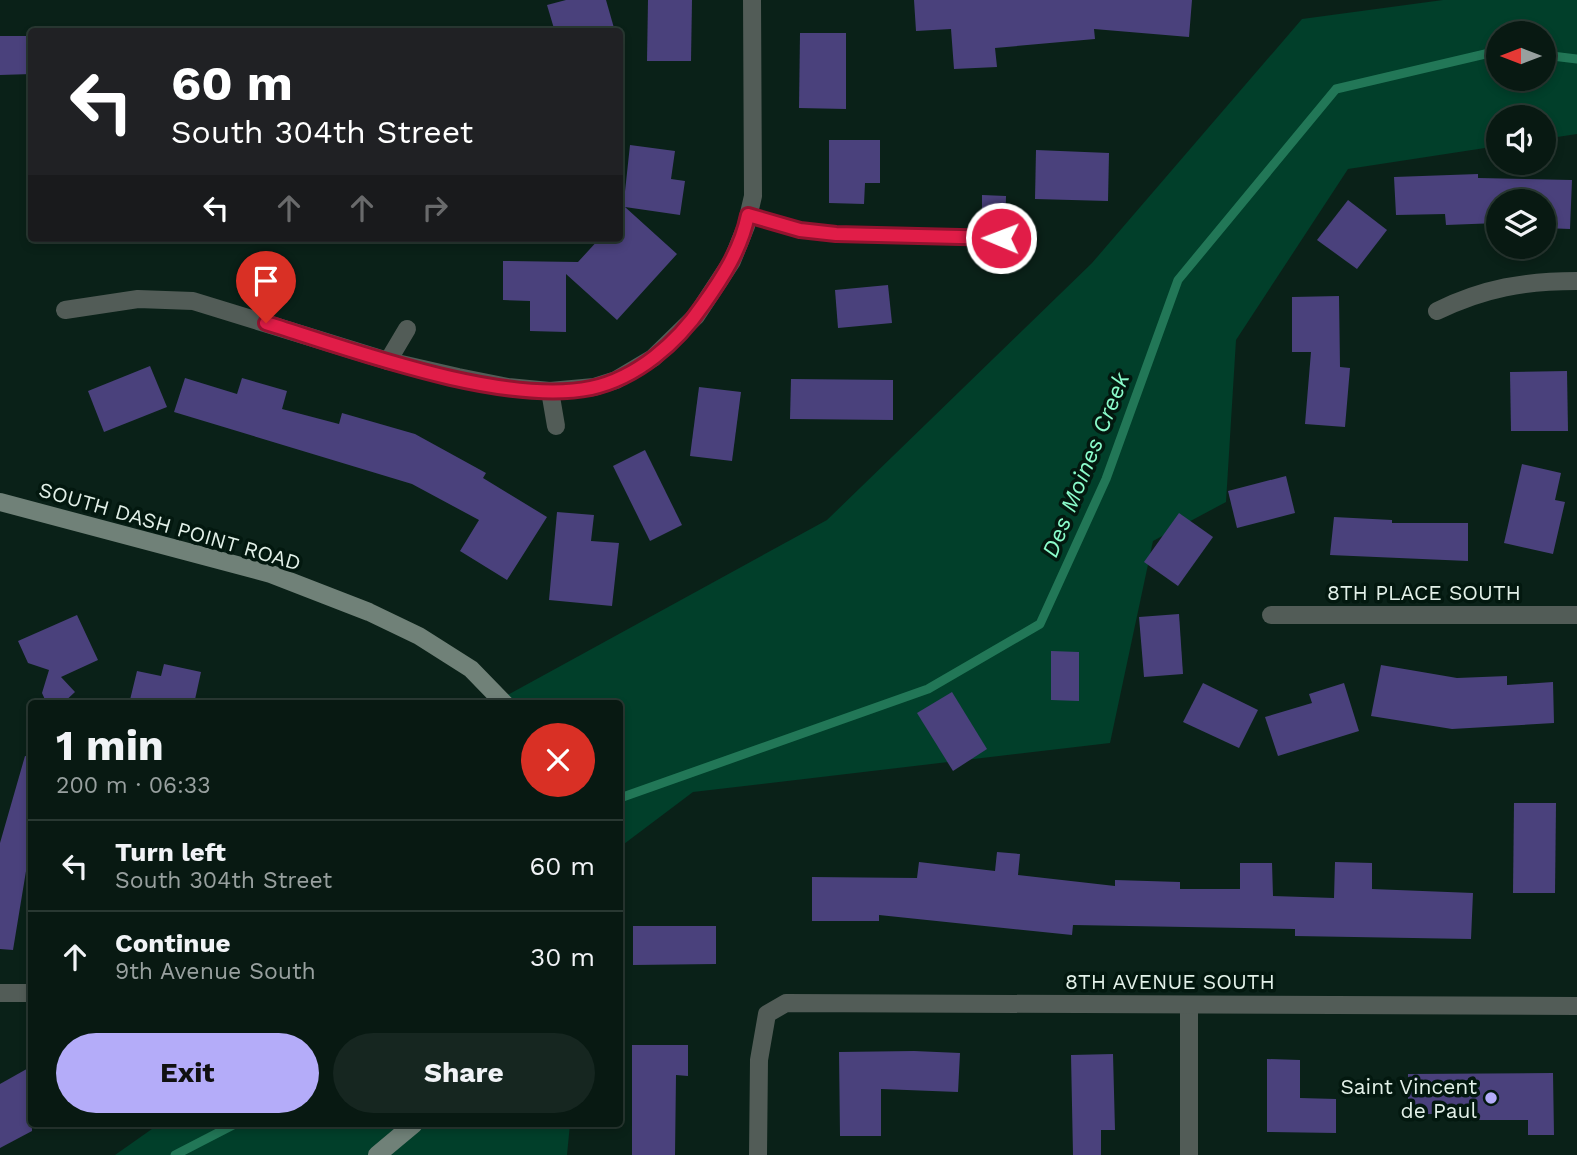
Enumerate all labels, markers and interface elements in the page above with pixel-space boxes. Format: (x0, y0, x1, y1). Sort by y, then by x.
north arrow (1486, 21, 1556, 91)
map controls (1486, 21, 1556, 259)
text: 60 m (171, 54, 293, 112)
icon: left (56, 56, 147, 147)
button: sound (1486, 105, 1556, 175)
text: South 304th Street (171, 113, 473, 151)
icon: left (197, 189, 235, 227)
icon: ahead (270, 189, 308, 227)
icon: ahead (343, 189, 381, 227)
icon: right (416, 189, 454, 227)
button: layers (1486, 189, 1556, 259)
position arrow (964, 201, 1038, 275)
pin (236, 251, 296, 323)
icon: arrive (247, 262, 285, 300)
water label: Des Moines Creek (1037, 367, 1136, 561)
street label: SOUTH DASH POINT ROAD (36, 477, 304, 575)
street label: 8TH PLACE SOUTH (1327, 580, 1521, 605)
text: 1 min (56, 721, 164, 770)
button: close (521, 723, 595, 797)
text: 200 m · 06:33 (56, 772, 211, 799)
text: Turn left (115, 837, 226, 867)
icon: left (56, 847, 94, 885)
text: 60 m (529, 851, 595, 881)
text: South 304th Street (115, 867, 332, 894)
text: Continue (115, 928, 231, 958)
icon: ahead (56, 938, 94, 976)
text: 30 m (530, 942, 595, 972)
text: 9th Avenue South (115, 958, 316, 985)
street label: 8TH AVENUE SOUTH (1065, 969, 1275, 994)
button: Exit (56, 1033, 319, 1113)
button: Share (333, 1033, 595, 1113)
place label: Saint Vincent de Paul (1340, 1074, 1478, 1123)
marker: Saint Vincent de Paul (1483, 1090, 1499, 1106)

